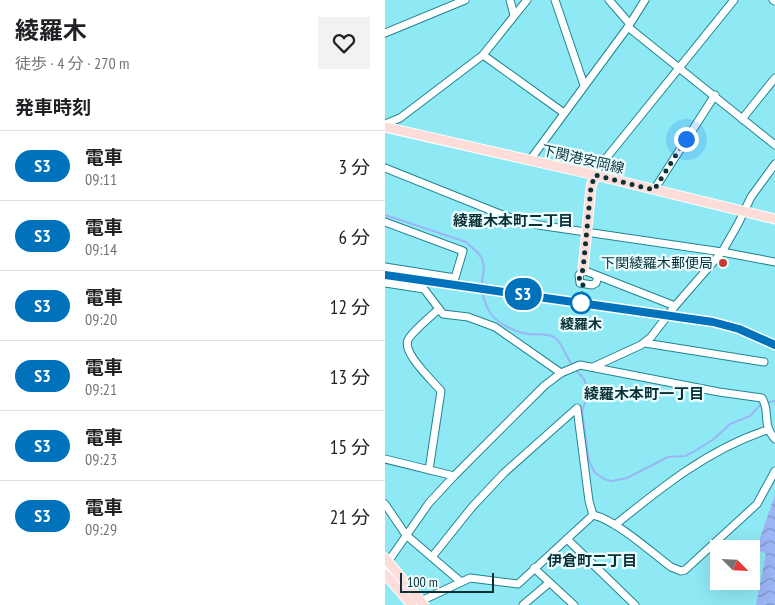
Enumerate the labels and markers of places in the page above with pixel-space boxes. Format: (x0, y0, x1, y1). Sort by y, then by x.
place label: 下関綾羅木郵便局 (601, 254, 713, 272)
marker: 下関綾羅木郵便局 (717, 257, 729, 269)
marker: 綾羅木 (570, 292, 592, 314)
place label: 綾羅木 (560, 315, 602, 333)

